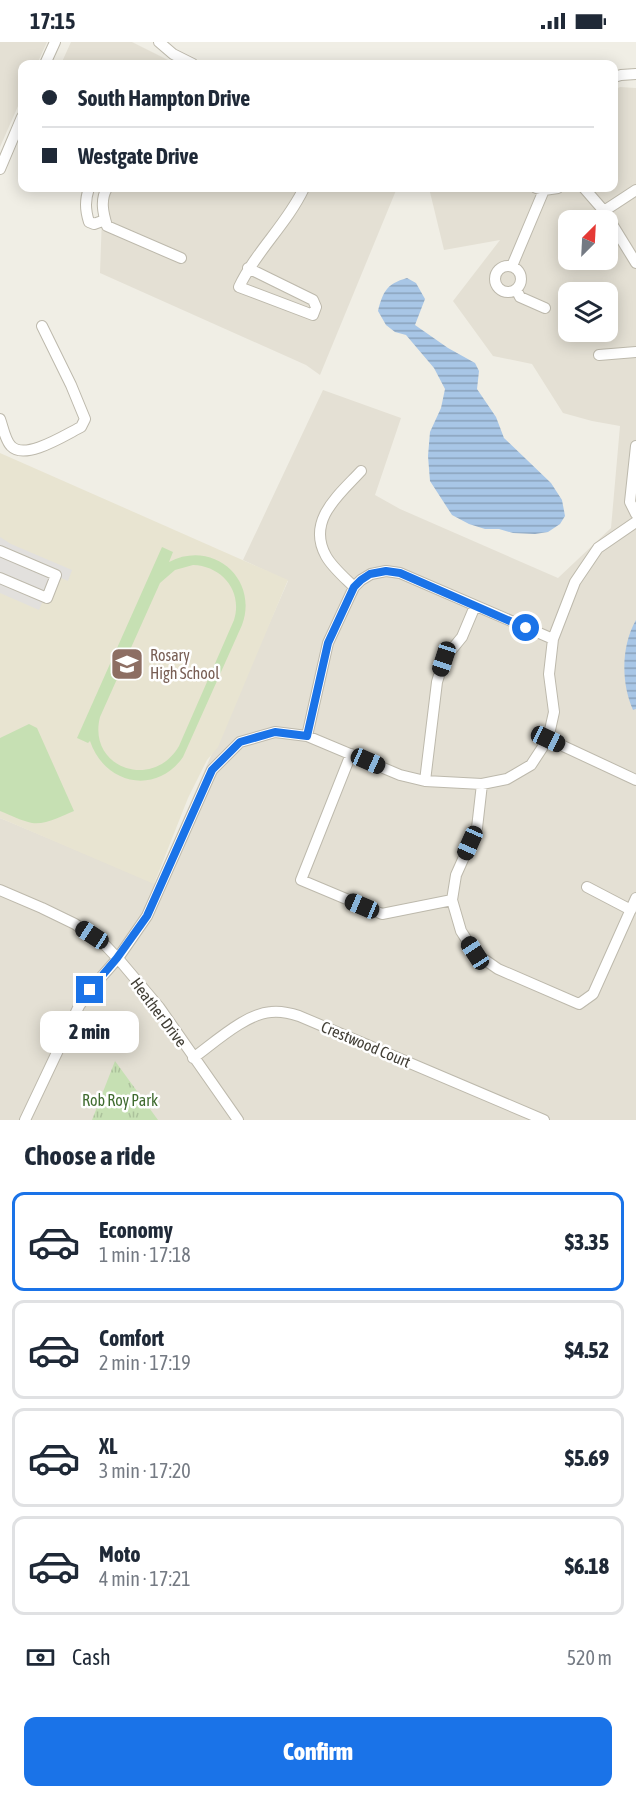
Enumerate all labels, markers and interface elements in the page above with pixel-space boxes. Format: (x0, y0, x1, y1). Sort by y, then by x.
text: 17:15 (30, 8, 75, 34)
text: South Hampton Drive (78, 85, 250, 111)
text: Westgate Drive (78, 143, 198, 169)
north arrow (558, 210, 618, 270)
map controls (558, 210, 618, 342)
button: layers (558, 282, 618, 342)
route start (512, 614, 539, 641)
car (430, 639, 458, 679)
school or university icon: Rosary High School (109, 646, 145, 682)
place label: Rosary High School (150, 646, 220, 683)
car (528, 723, 568, 755)
car (348, 745, 388, 777)
car (454, 823, 486, 863)
car (342, 891, 382, 921)
car (72, 918, 112, 952)
car (458, 933, 492, 973)
street label: Heather Drive (127, 974, 191, 1050)
route end (76, 976, 103, 1003)
callout: 2 min (40, 1011, 140, 1053)
street label: Crestwood Court (319, 1017, 414, 1071)
text: 2 min (69, 1020, 110, 1043)
park label: Rob Roy Park (82, 1091, 158, 1110)
text: Choose a ride (24, 1140, 156, 1171)
icon: car (27, 1215, 81, 1269)
text: Economy (99, 1217, 173, 1243)
text: $3.35 (565, 1229, 609, 1255)
text: 1 min · 17:18 (99, 1243, 191, 1266)
icon: car (27, 1323, 81, 1377)
text: Comfort (99, 1325, 164, 1351)
text: $4.52 (565, 1337, 609, 1363)
text: 2 min · 17:19 (99, 1351, 191, 1374)
icon: car (27, 1431, 81, 1485)
text: XL (99, 1433, 117, 1459)
text: $5.69 (565, 1445, 609, 1471)
text: 3 min · 17:20 (99, 1459, 191, 1482)
icon: car (27, 1539, 81, 1593)
text: Moto (99, 1541, 141, 1567)
text: $6.18 (565, 1553, 609, 1579)
text: 4 min · 17:21 (99, 1567, 191, 1590)
icon: cash (24, 1641, 57, 1674)
text: Cash (72, 1644, 111, 1670)
text: 520 m (567, 1646, 612, 1669)
button: Confirm (24, 1717, 612, 1786)

